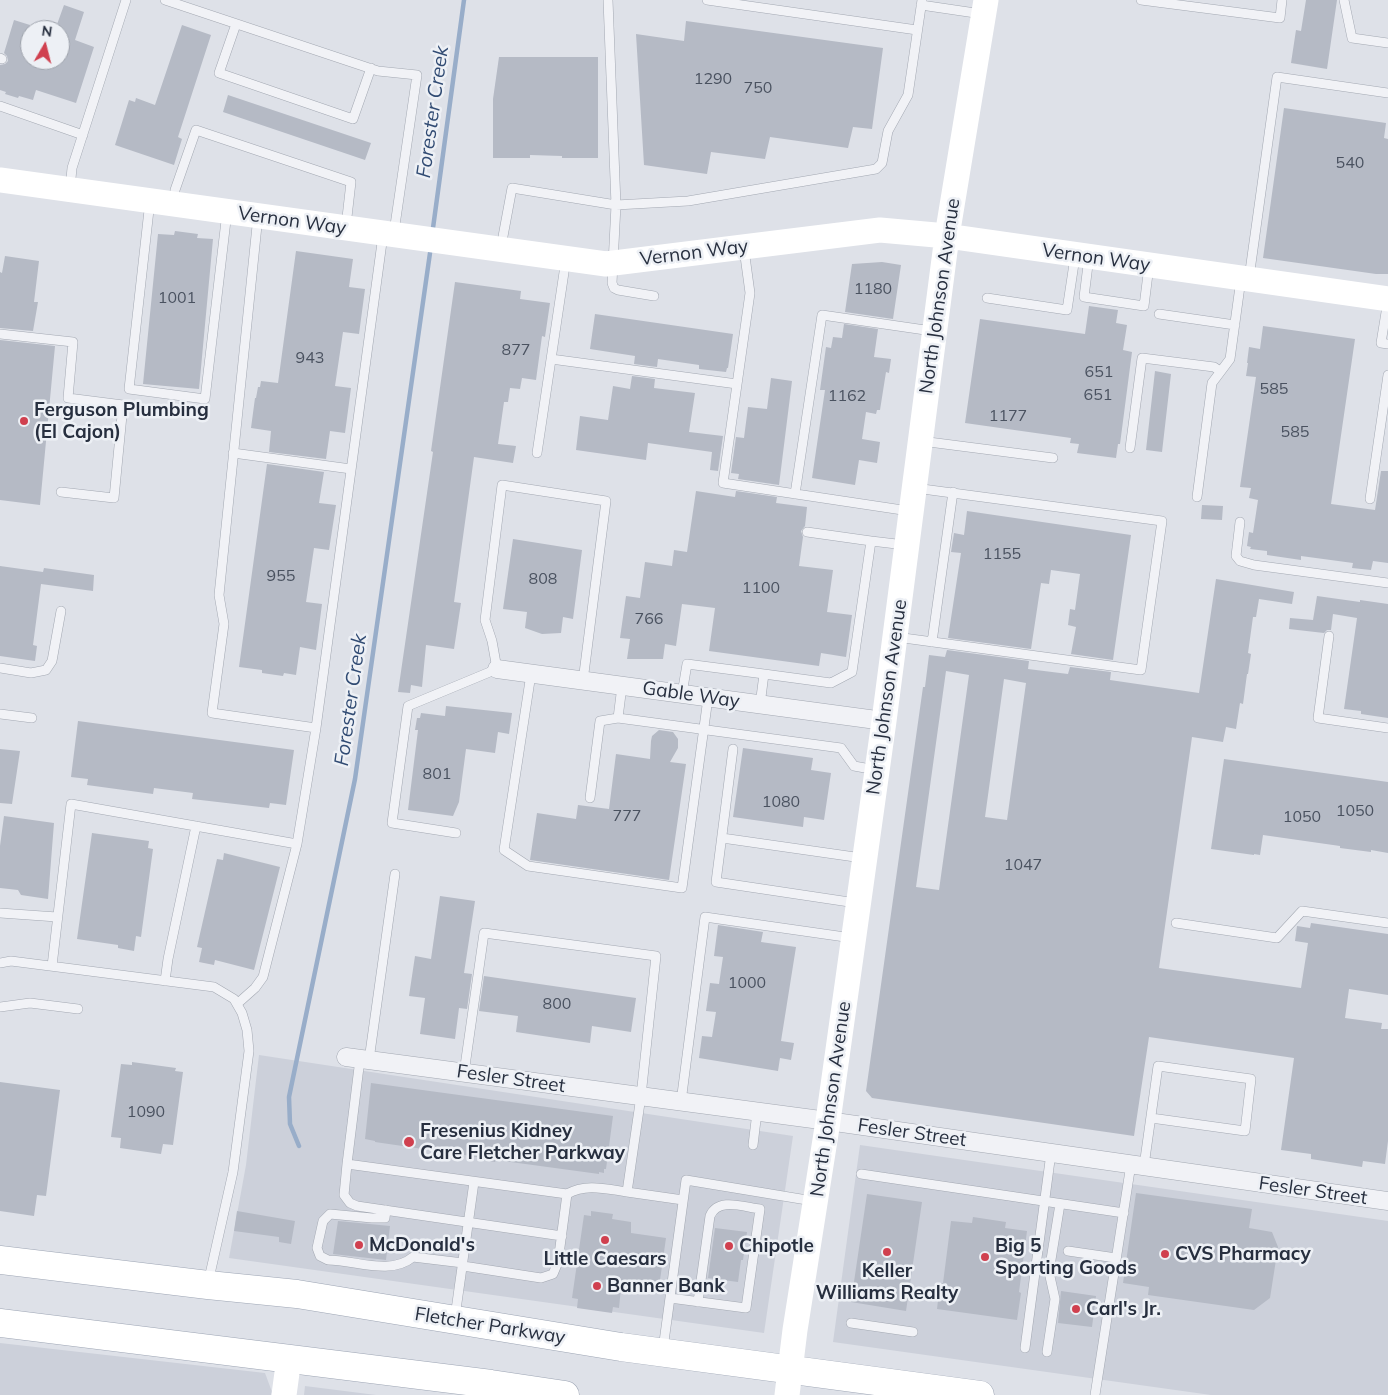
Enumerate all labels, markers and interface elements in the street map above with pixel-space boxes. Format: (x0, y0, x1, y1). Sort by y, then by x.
north arrow (20, 20, 70, 70)
text: N (40, 21, 53, 41)
water label: Forester Creek (412, 44, 454, 180)
house number: 1290 (694, 69, 732, 89)
house number: 750 (744, 78, 772, 98)
house number: 540 (1336, 153, 1364, 173)
street label: North Johnson Avenue (915, 197, 965, 395)
street label: Vernon Way (236, 202, 348, 240)
street label: Vernon Way (639, 235, 749, 271)
street label: Vernon Way (1040, 239, 1152, 277)
house number: 1180 (854, 279, 892, 299)
house number: 1001 (158, 288, 196, 308)
house number: 877 (502, 340, 530, 360)
house number: 943 (296, 348, 324, 368)
house number: 651 (1085, 362, 1113, 382)
house number: 585 (1260, 379, 1288, 399)
house number: 651 (1084, 385, 1112, 405)
house number: 1162 (828, 386, 866, 406)
place label: Ferguson Plumbing (El Cajon) (34, 399, 209, 443)
house number: 1177 (989, 406, 1027, 426)
marker: Ferguson Plumbing (El Cajon) (18, 415, 30, 427)
house number: 585 (1281, 422, 1309, 442)
house number: 1155 (983, 544, 1021, 564)
house number: 955 (267, 566, 295, 586)
house number: 808 (529, 569, 557, 589)
house number: 1100 (742, 578, 780, 598)
street label: North Johnson Avenue (862, 598, 912, 796)
house number: 766 (635, 609, 663, 629)
water label: Forester Creek (330, 632, 372, 768)
street label: Gable Way (641, 677, 741, 713)
house number: 801 (423, 764, 451, 784)
house number: 1080 (762, 792, 800, 812)
house number: 1050 (1336, 801, 1374, 821)
house number: 777 (613, 806, 641, 826)
house number: 1050 (1283, 807, 1321, 827)
house number: 1047 (1004, 855, 1042, 875)
house number: 1000 (728, 973, 766, 993)
house number: 800 (543, 994, 571, 1014)
street label: North Johnson Avenue (806, 1000, 856, 1198)
street label: Fesler Street (455, 1060, 567, 1098)
house number: 1090 (127, 1102, 165, 1122)
street label: Fesler Street (856, 1114, 968, 1152)
place label: Fresenius Kidney Care Fletcher Parkway (420, 1120, 625, 1164)
marker: Fresenius Kidney Care Fletcher Parkway (402, 1135, 416, 1149)
street label: Fesler Street (1257, 1172, 1369, 1210)
place label: McDonald's (369, 1234, 475, 1256)
marker: Little Caesars (599, 1234, 611, 1246)
place label: Chipotle (739, 1235, 814, 1257)
place label: Big 5 Sporting Goods (995, 1235, 1137, 1279)
marker: McDonald's (353, 1239, 365, 1251)
marker: Chipotle (723, 1240, 735, 1252)
place label: CVS Pharmacy (1175, 1243, 1311, 1265)
marker: Keller Williams Realty (881, 1246, 893, 1258)
place label: Little Caesars (543, 1248, 667, 1270)
marker: CVS Pharmacy (1159, 1248, 1171, 1260)
marker: Big 5 Sporting Goods (979, 1251, 991, 1263)
place label: Keller Williams Realty (816, 1260, 958, 1304)
place label: Banner Bank (607, 1275, 725, 1297)
marker: Banner Bank (591, 1280, 603, 1292)
place label: Carl's Jr. (1086, 1298, 1161, 1320)
street label: Fletcher Parkway (413, 1303, 567, 1349)
marker: Carl's Jr. (1070, 1303, 1082, 1315)

